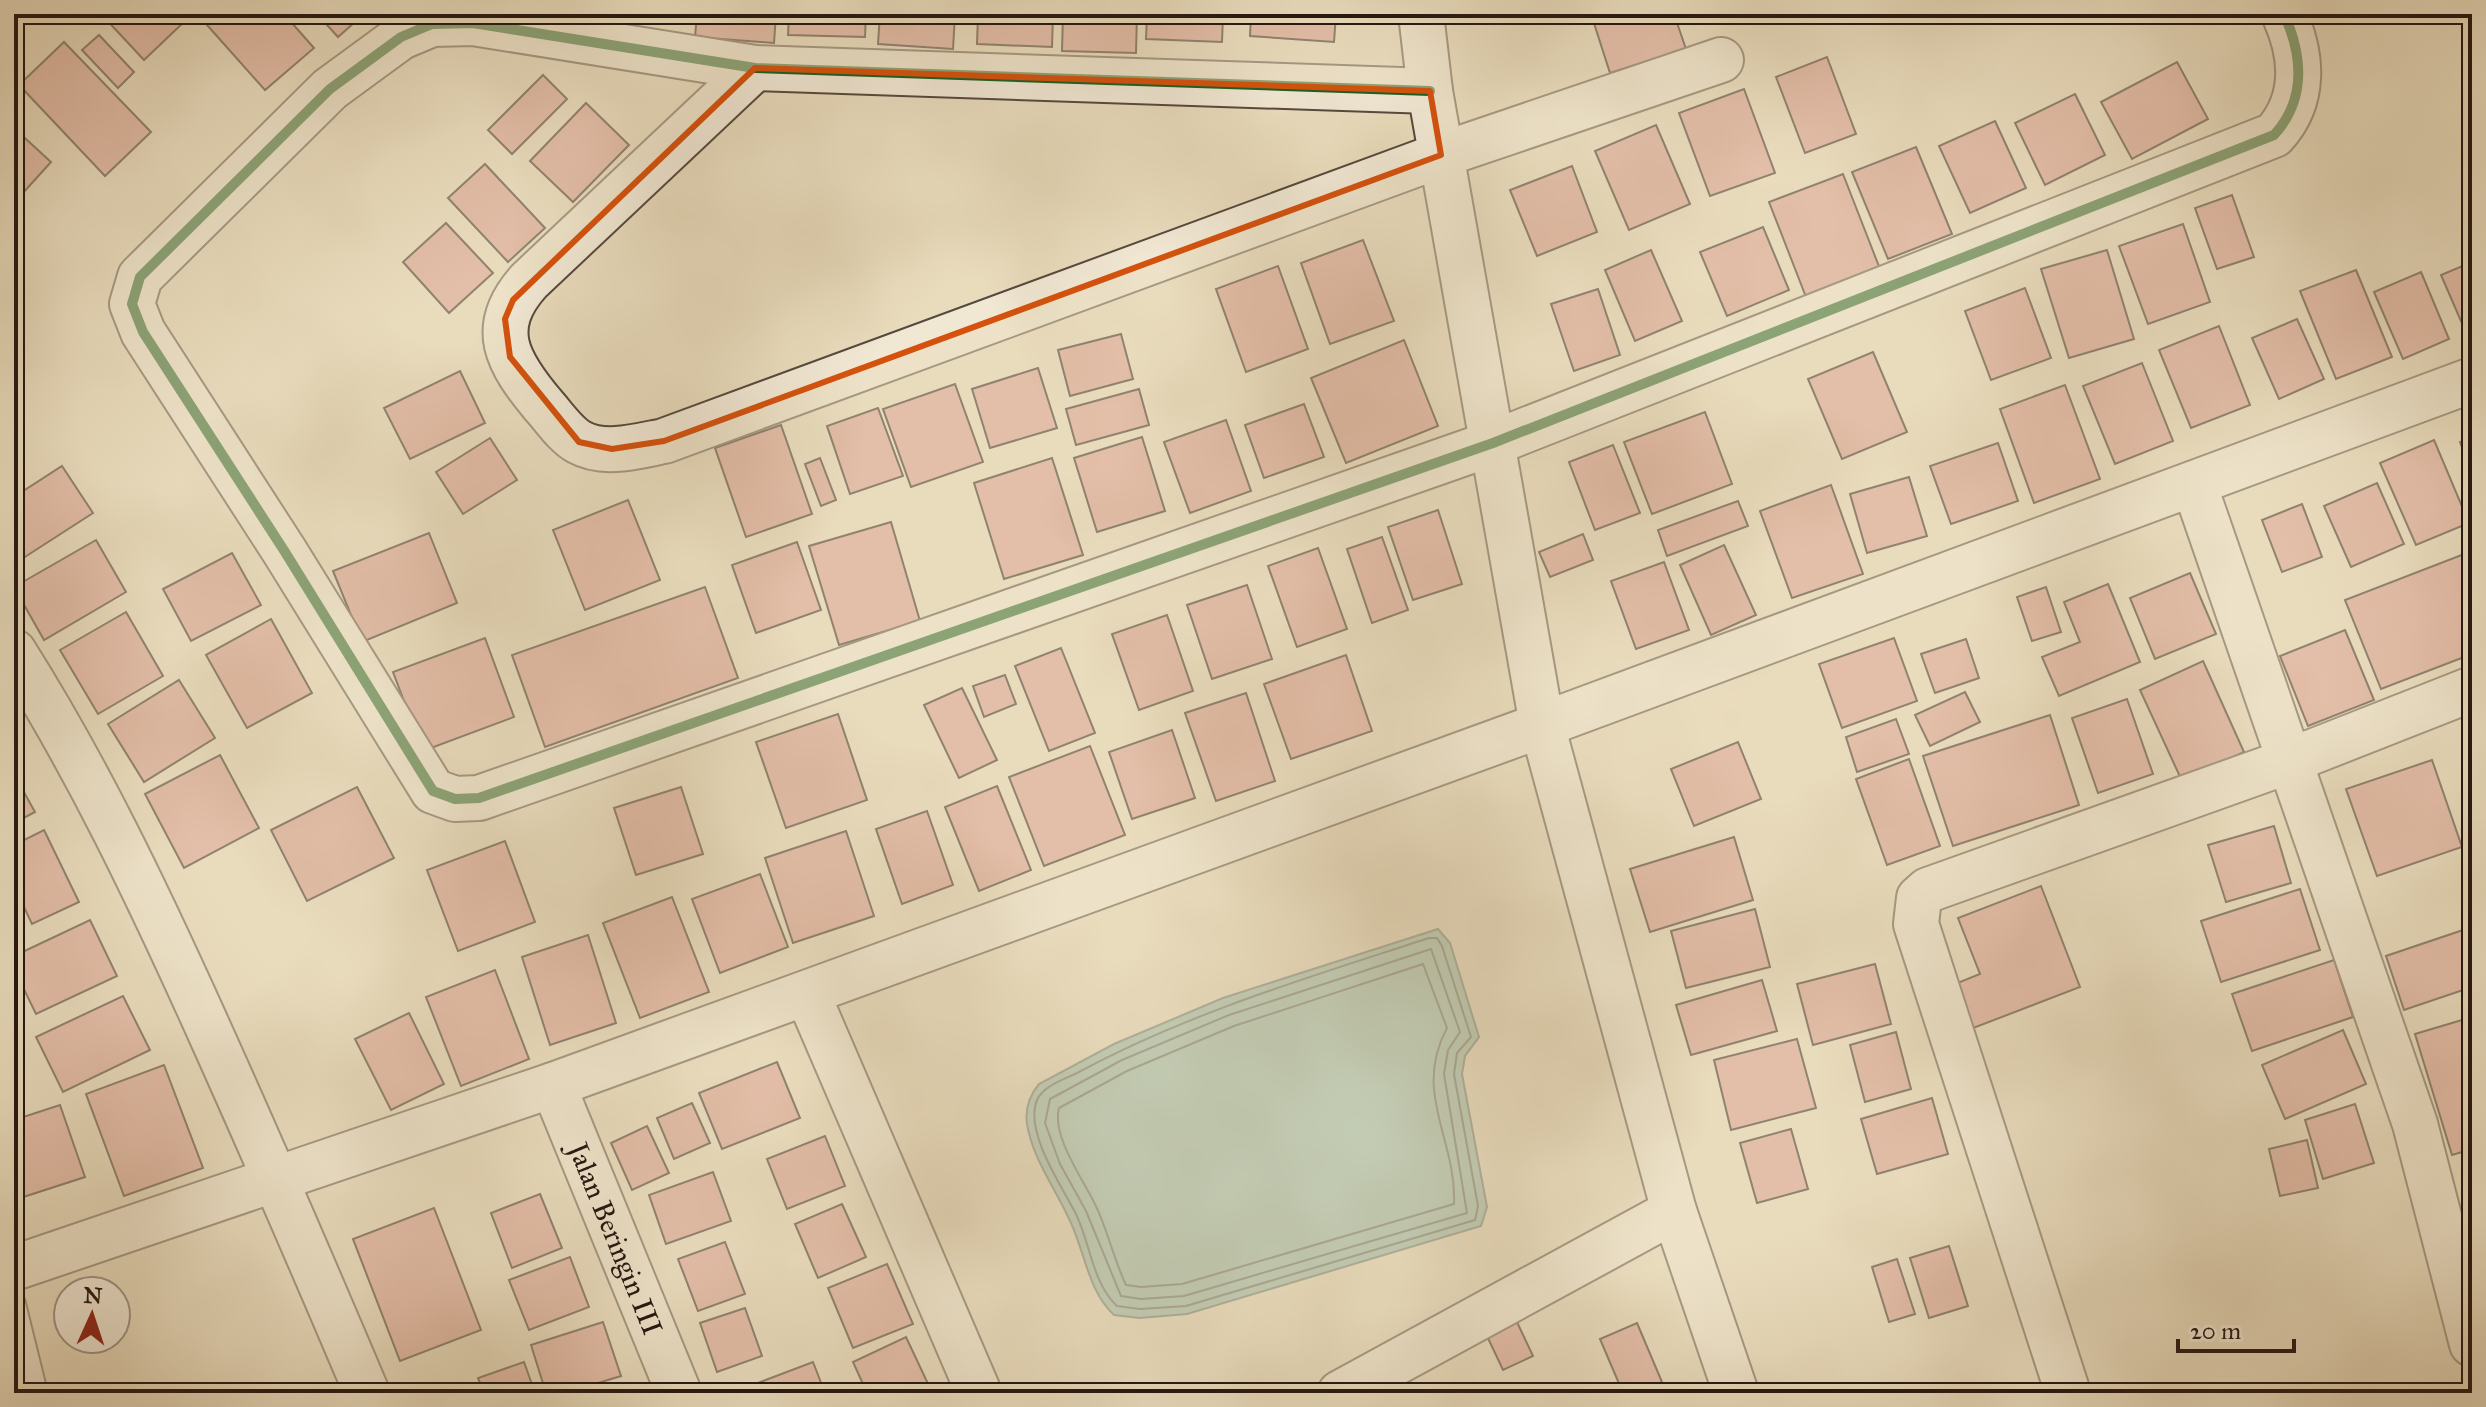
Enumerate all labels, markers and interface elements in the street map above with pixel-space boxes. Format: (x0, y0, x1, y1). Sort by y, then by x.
street label: Jalan Beringin III (560, 1135, 671, 1340)
north arrow (52, 1275, 132, 1355)
text: N (83, 1282, 103, 1310)
scale bar (2178, 1303, 2294, 1353)
text: 20 m (2190, 1316, 2241, 1346)

